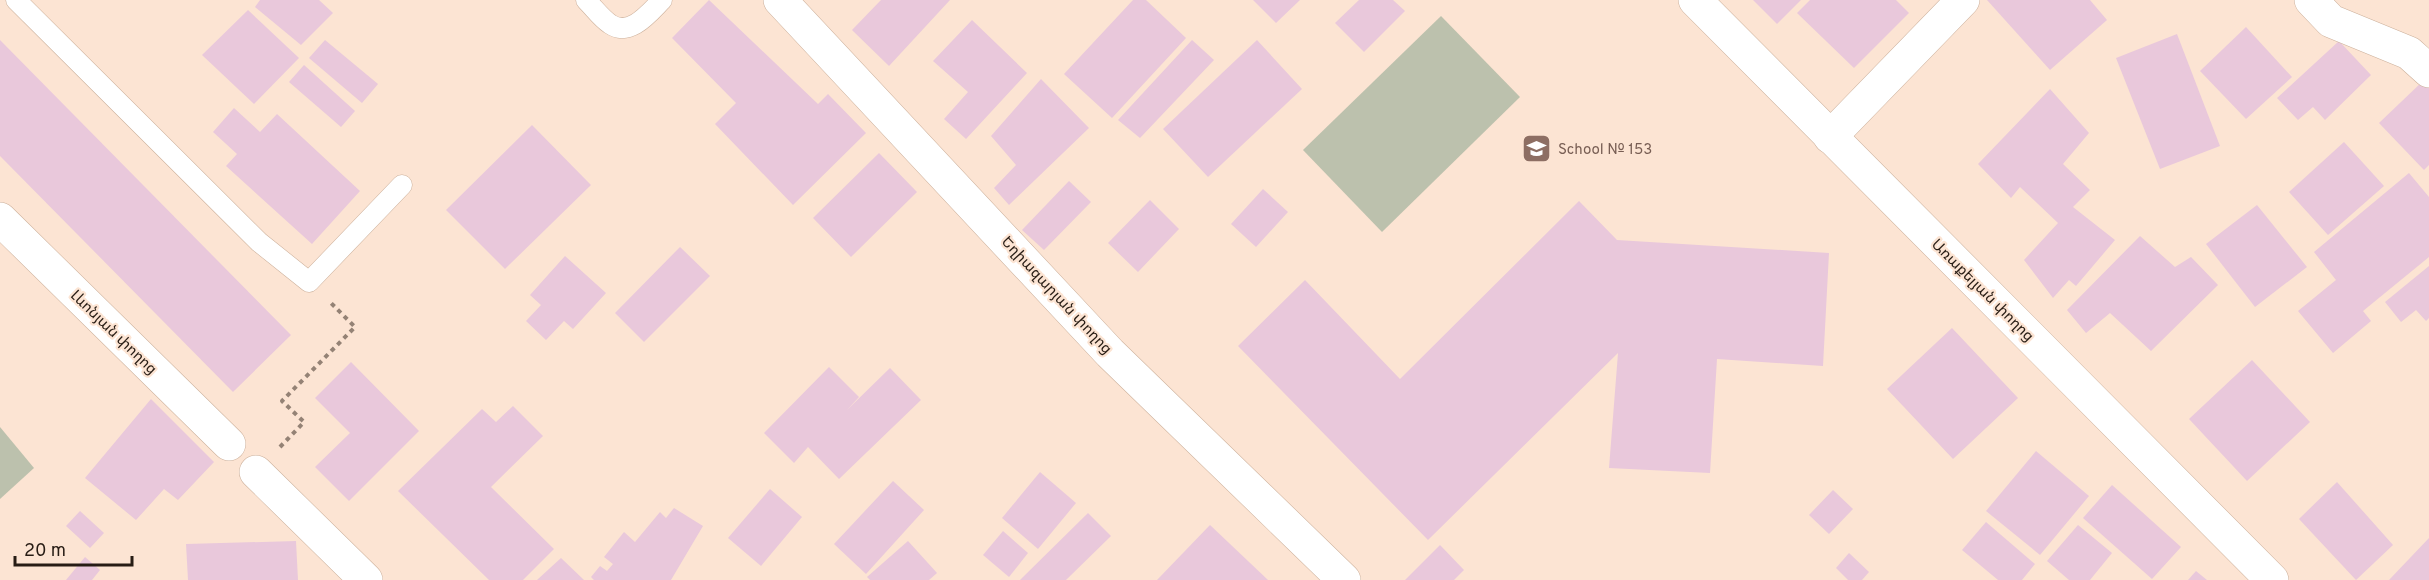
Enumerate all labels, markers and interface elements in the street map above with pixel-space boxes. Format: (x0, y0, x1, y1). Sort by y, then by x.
school or university icon: School № 153 (1521, 133, 1553, 165)
place label: School № 153 (1558, 141, 1652, 160)
street label: Եղիազարյան փողոց (996, 233, 1115, 359)
street label: Առաքելյան փողոց (1927, 236, 2037, 346)
street label: Լևոնյան փողոց (66, 287, 160, 379)
scale bar (15, 529, 132, 567)
text: 20 m (24, 540, 66, 563)

